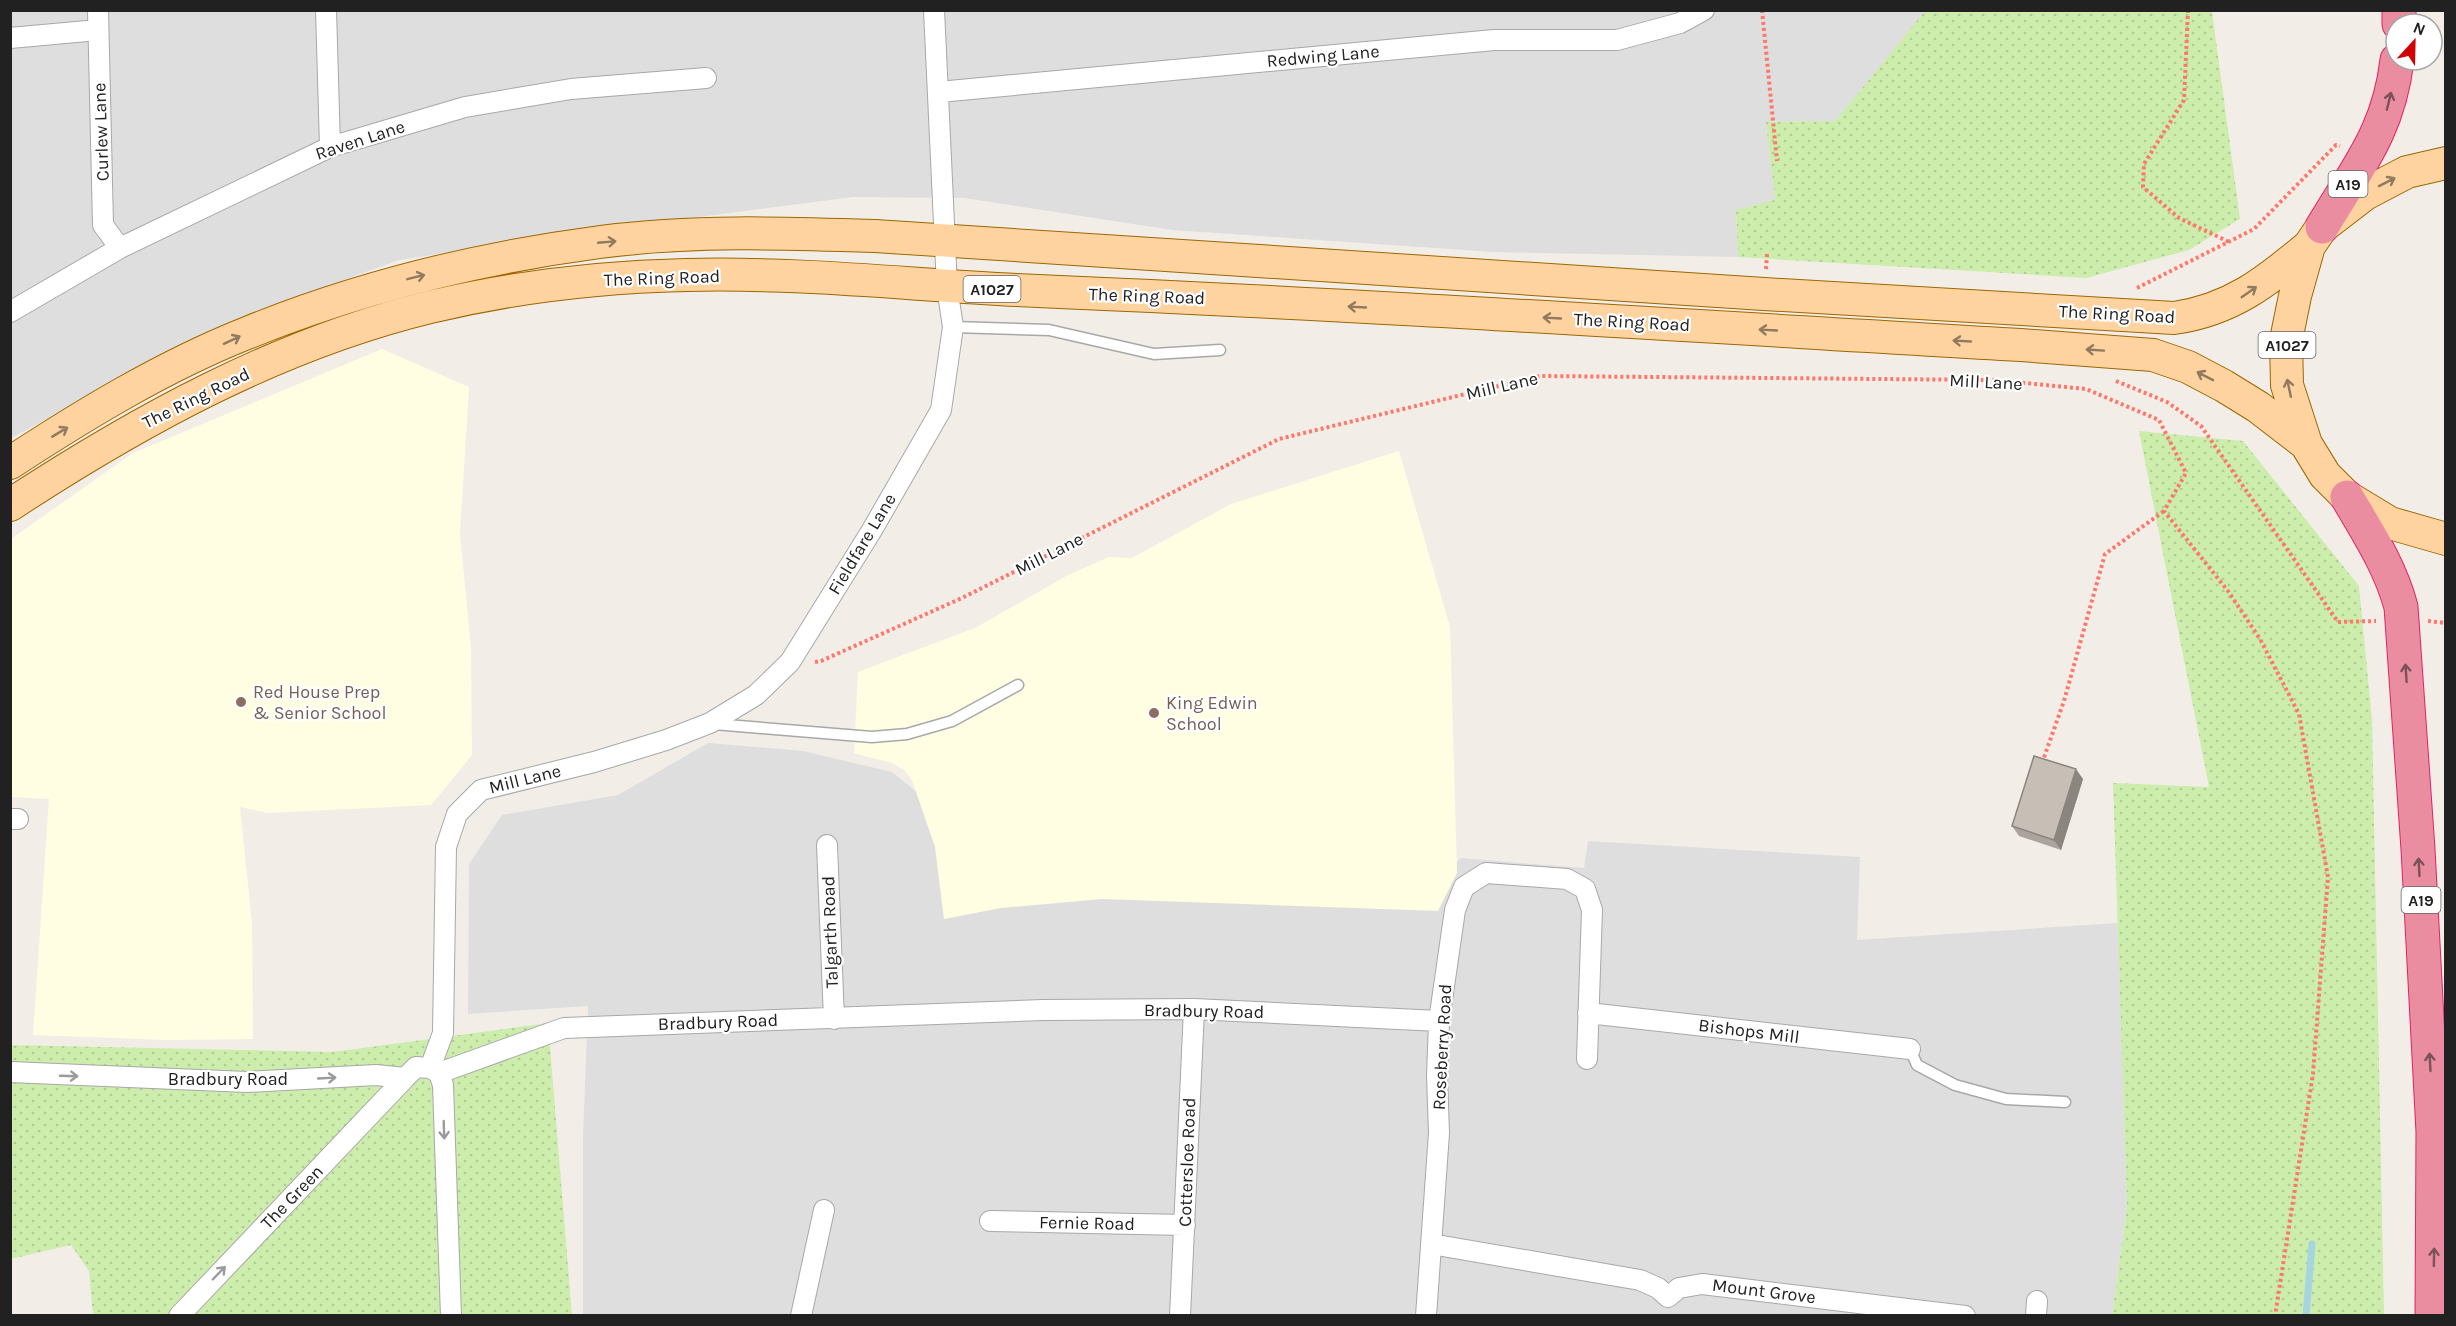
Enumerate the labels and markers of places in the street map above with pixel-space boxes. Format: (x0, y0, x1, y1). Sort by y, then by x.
place label: Red House Prep & Senior School (253, 681, 386, 724)
place label: King Edwin School (1166, 692, 1258, 735)
marker: Red House Prep & Senior School (234, 695, 248, 709)
marker: King Edwin School (1147, 706, 1161, 720)

